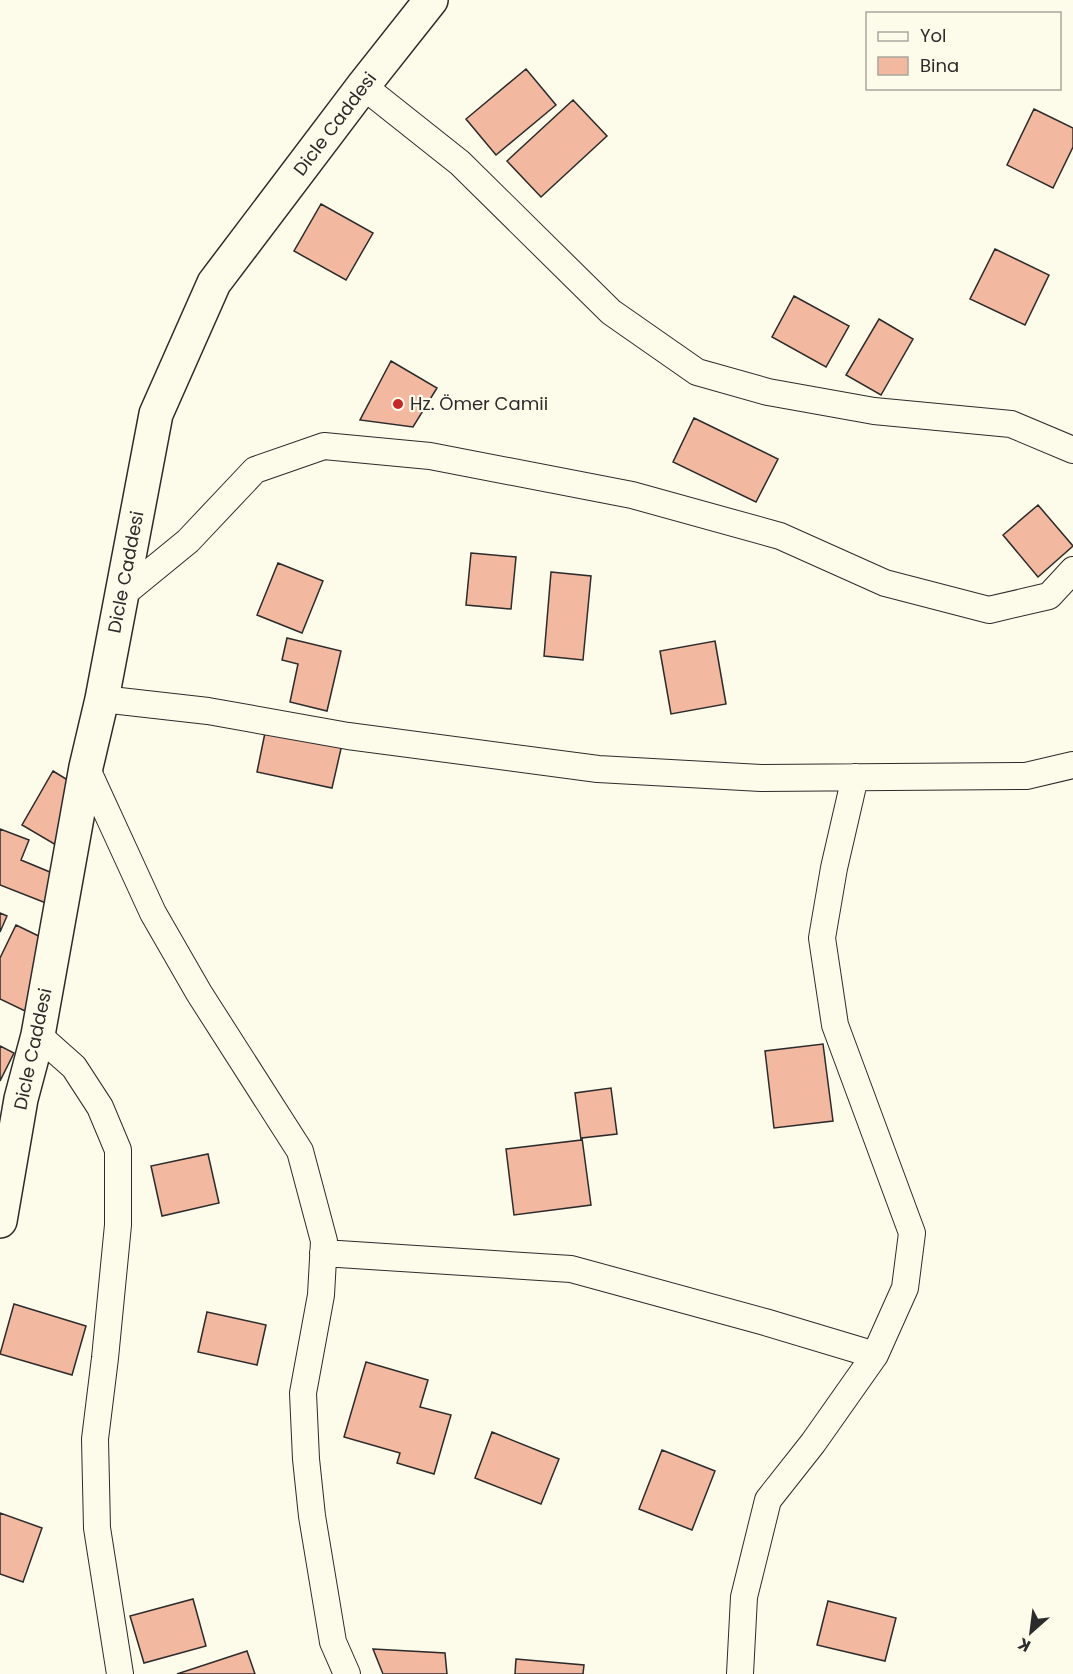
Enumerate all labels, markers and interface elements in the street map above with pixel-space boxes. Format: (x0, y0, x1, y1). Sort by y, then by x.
legend (866, 12, 1061, 90)
text: Yol (920, 23, 946, 48)
text: Bina (920, 53, 959, 78)
street label: Dicle Caddesi (287, 67, 382, 181)
place label: Hz. Ömer Camii (410, 391, 548, 416)
marker: Hz. Ömer Camii (391, 397, 405, 411)
street label: Dicle Caddesi (101, 509, 150, 635)
street label: Dicle Caddesi (7, 986, 58, 1112)
north arrow (1001, 1602, 1061, 1662)
text: K (1014, 1632, 1035, 1658)

